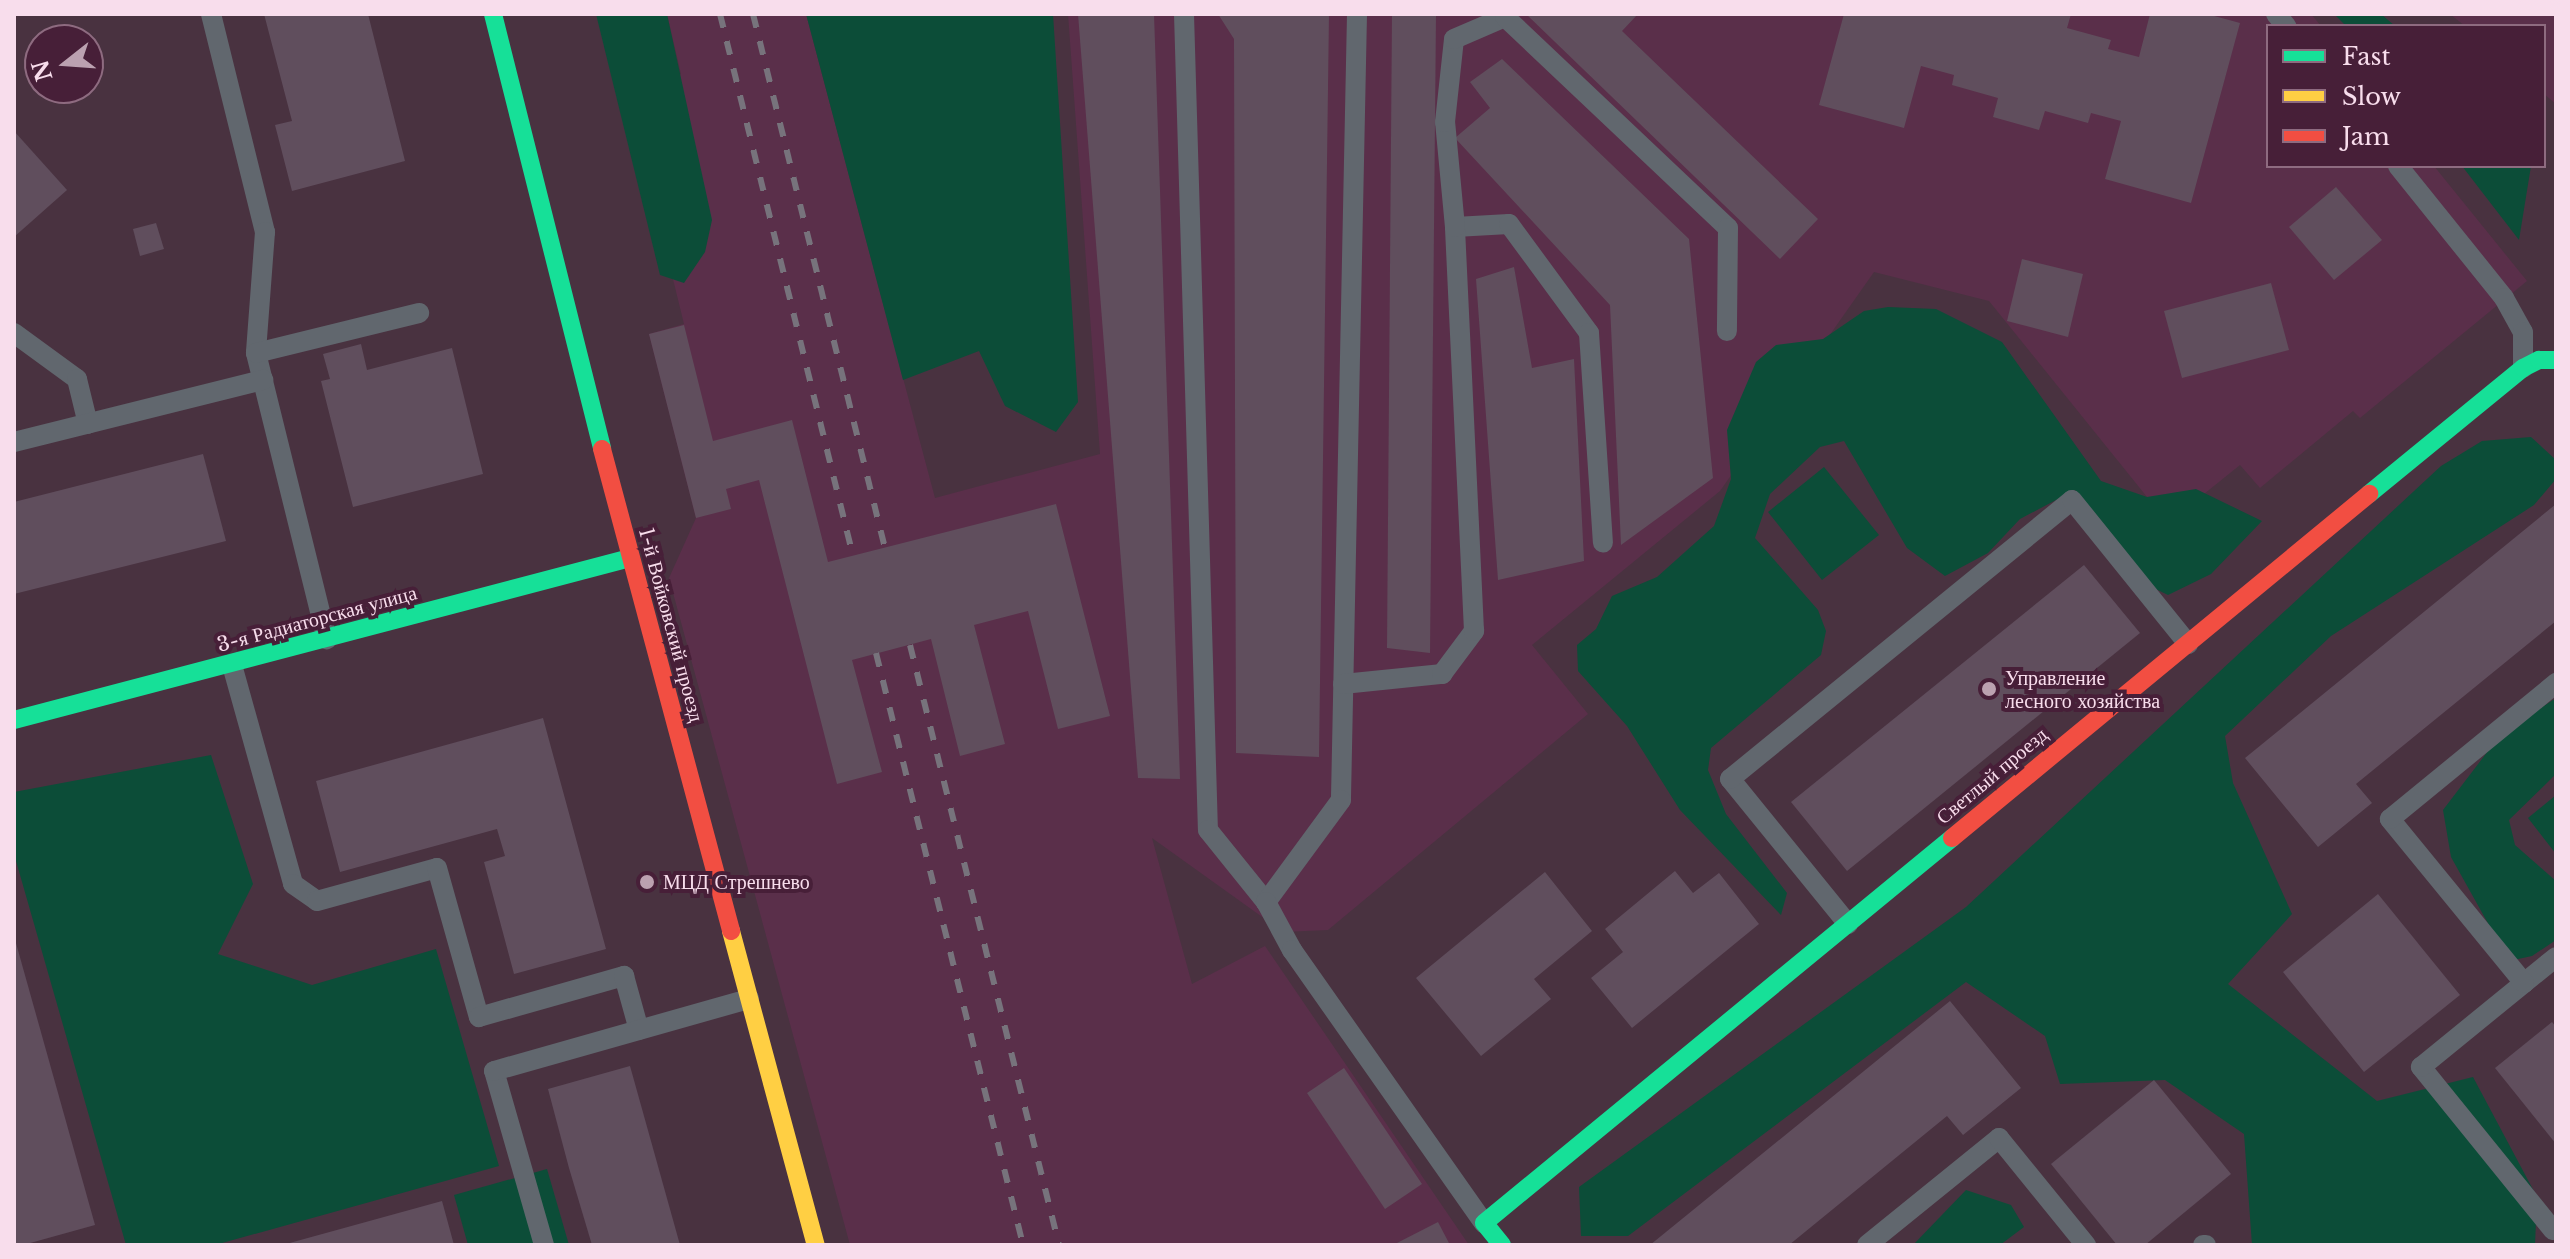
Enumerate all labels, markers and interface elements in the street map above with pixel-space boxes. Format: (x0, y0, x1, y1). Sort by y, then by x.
north arrow (24, 24, 104, 104)
legend (2266, 24, 2546, 168)
text: Fast (2342, 42, 2390, 71)
text: N (27, 57, 58, 84)
text: Slow (2342, 82, 2401, 111)
text: Jam (2342, 122, 2390, 151)
street label: 1-й Войковский проезд (633, 525, 709, 725)
street label: 3-я Радиаторская улица (215, 581, 419, 657)
place label: Управление лесного хозяйства (2005, 666, 2160, 713)
marker: Управление лесного хозяйства (1980, 680, 1998, 698)
street label: Светлый проезд (1932, 723, 2052, 829)
place label: МЦД Стрешнево (663, 870, 810, 894)
marker: МЦД Стрешнево (638, 873, 656, 891)

